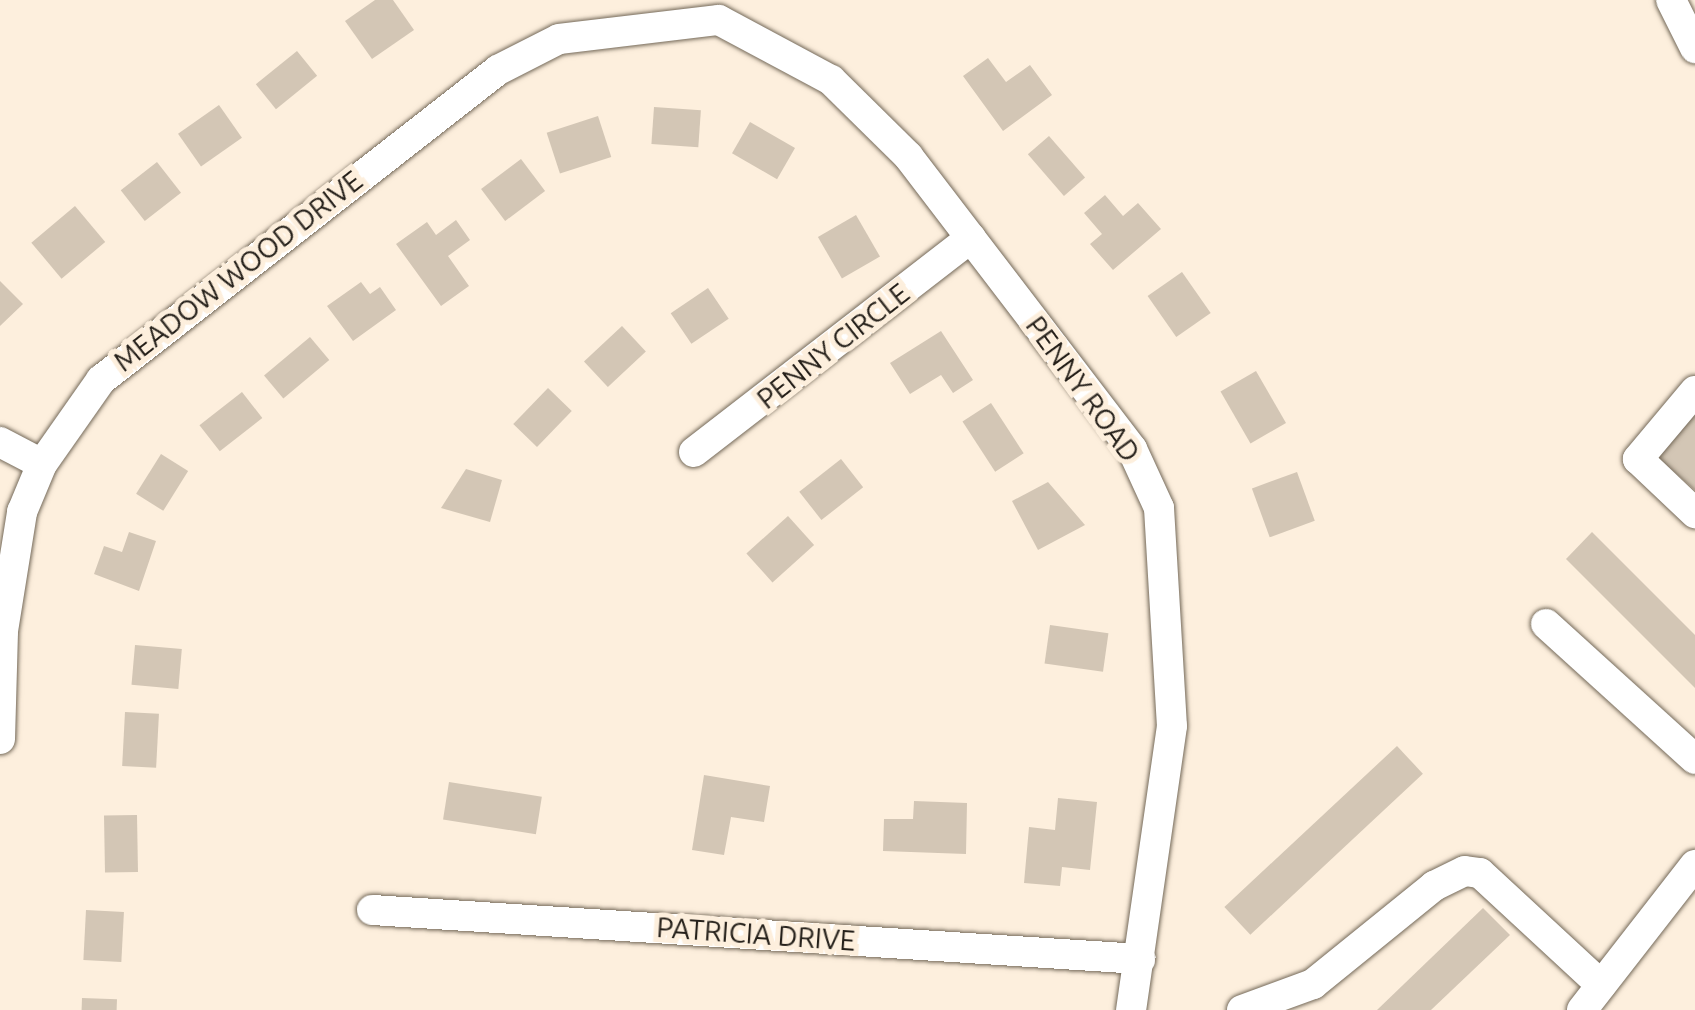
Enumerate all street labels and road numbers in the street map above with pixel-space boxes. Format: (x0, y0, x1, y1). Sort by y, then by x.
street label: MEADOW WOOD DRIVE (107, 164, 369, 378)
street label: PENNY CIRCLE (750, 276, 916, 416)
street label: PENNY ROAD (1019, 310, 1147, 468)
street label: PATRICIA DRIVE (655, 910, 857, 958)

